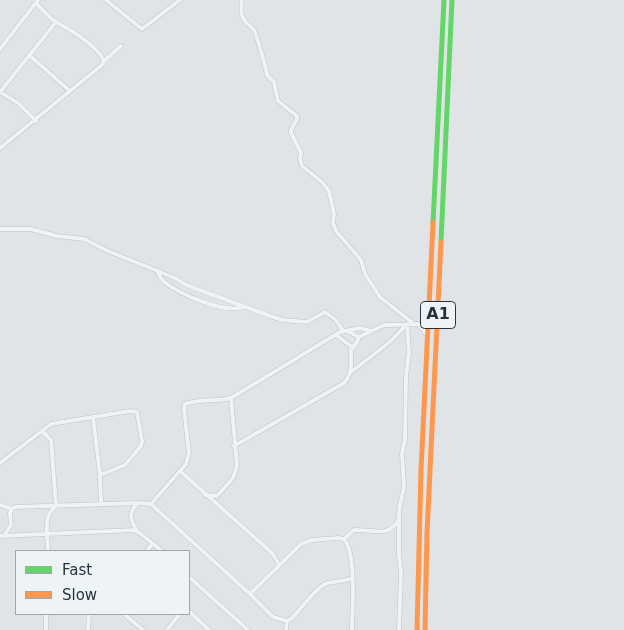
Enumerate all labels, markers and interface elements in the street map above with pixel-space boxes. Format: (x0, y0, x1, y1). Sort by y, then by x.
road number: A1 (420, 302, 456, 328)
legend (15, 550, 190, 615)
text: Fast (62, 561, 92, 579)
text: Slow (62, 586, 97, 604)

